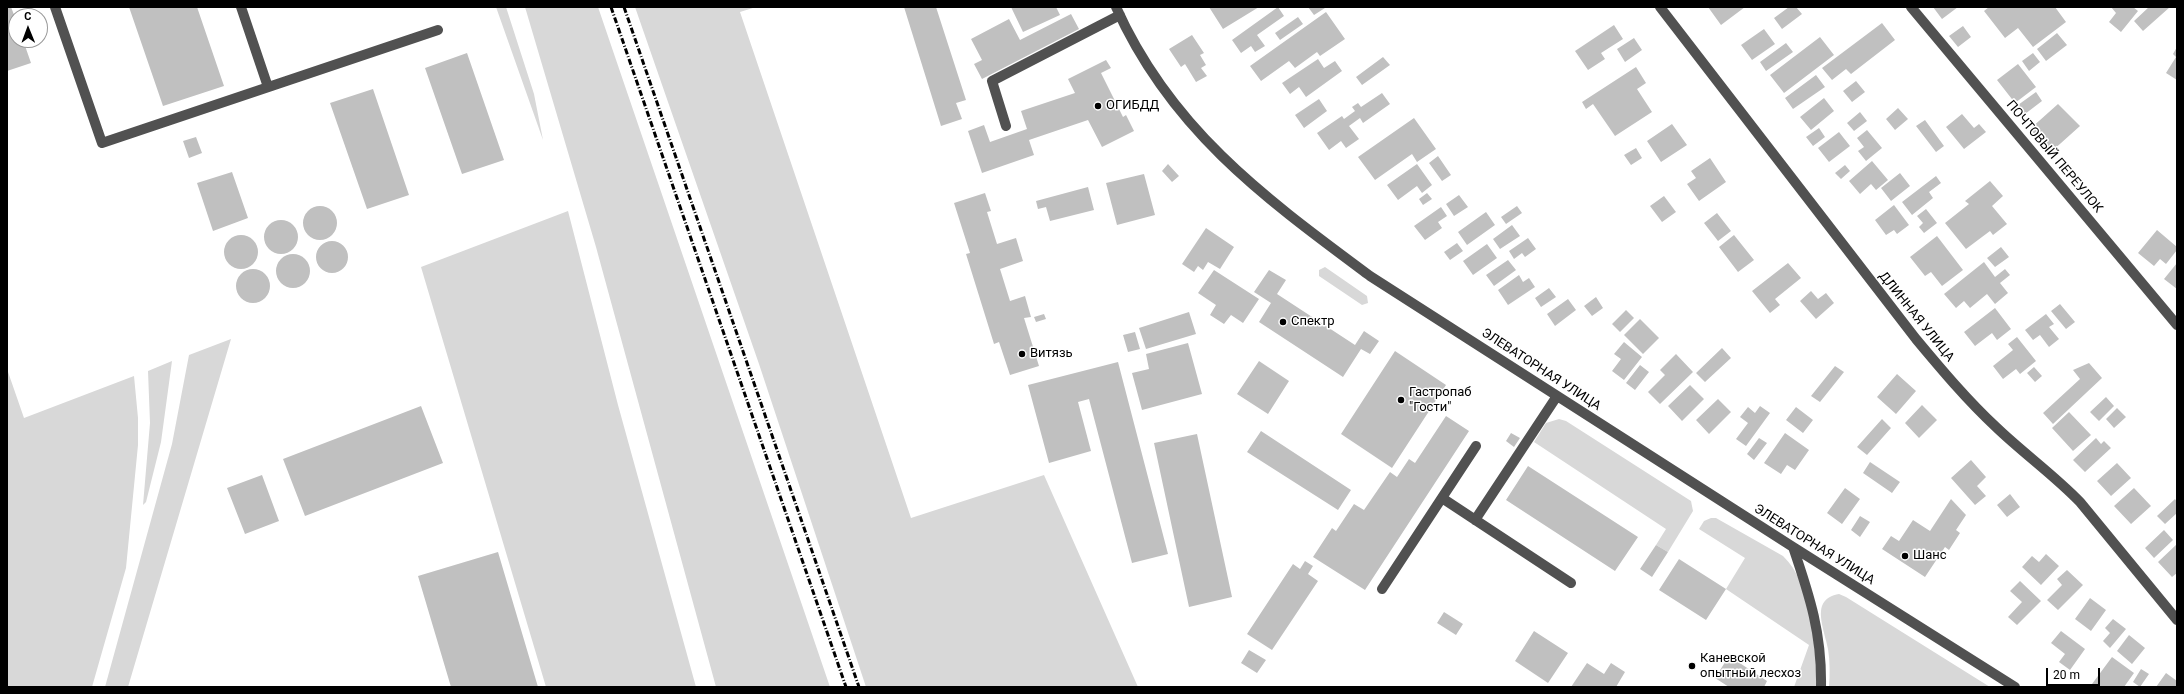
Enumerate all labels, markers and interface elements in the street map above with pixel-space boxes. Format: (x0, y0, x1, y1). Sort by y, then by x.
north arrow (8, 8, 48, 48)
text: С (24, 10, 32, 23)
place label: ОГИБДД (1106, 98, 1159, 114)
street label: ПОЧТОВЫЙ ПЕРЕУЛОК (2002, 98, 2106, 216)
marker: ОГИБДД (1093, 101, 1103, 111)
street label: ДЛИННАЯ УЛИЦА (1875, 269, 1957, 365)
place label: Спектр (1291, 314, 1334, 330)
marker: Спектр (1278, 317, 1288, 327)
street label: ЭЛЕВАТОРНАЯ УЛИЦА (1478, 325, 1604, 415)
place label: Витязь (1030, 346, 1073, 362)
marker: Витязь (1017, 349, 1027, 359)
place label: Гастропаб "Гости" (1409, 385, 1471, 416)
marker: Гастропаб "Гости" (1396, 395, 1406, 405)
street label: ЭЛЕВАТОРНАЯ УЛИЦА (1751, 501, 1877, 589)
place label: Шанс (1913, 548, 1947, 564)
marker: Шанс (1900, 551, 1910, 561)
place label: Каневской опытный лесхоз (1700, 651, 1801, 682)
scale bar (2048, 660, 2102, 686)
marker: Каневской опытный лесхоз (1687, 661, 1697, 671)
text: 20 m (2053, 668, 2080, 682)

